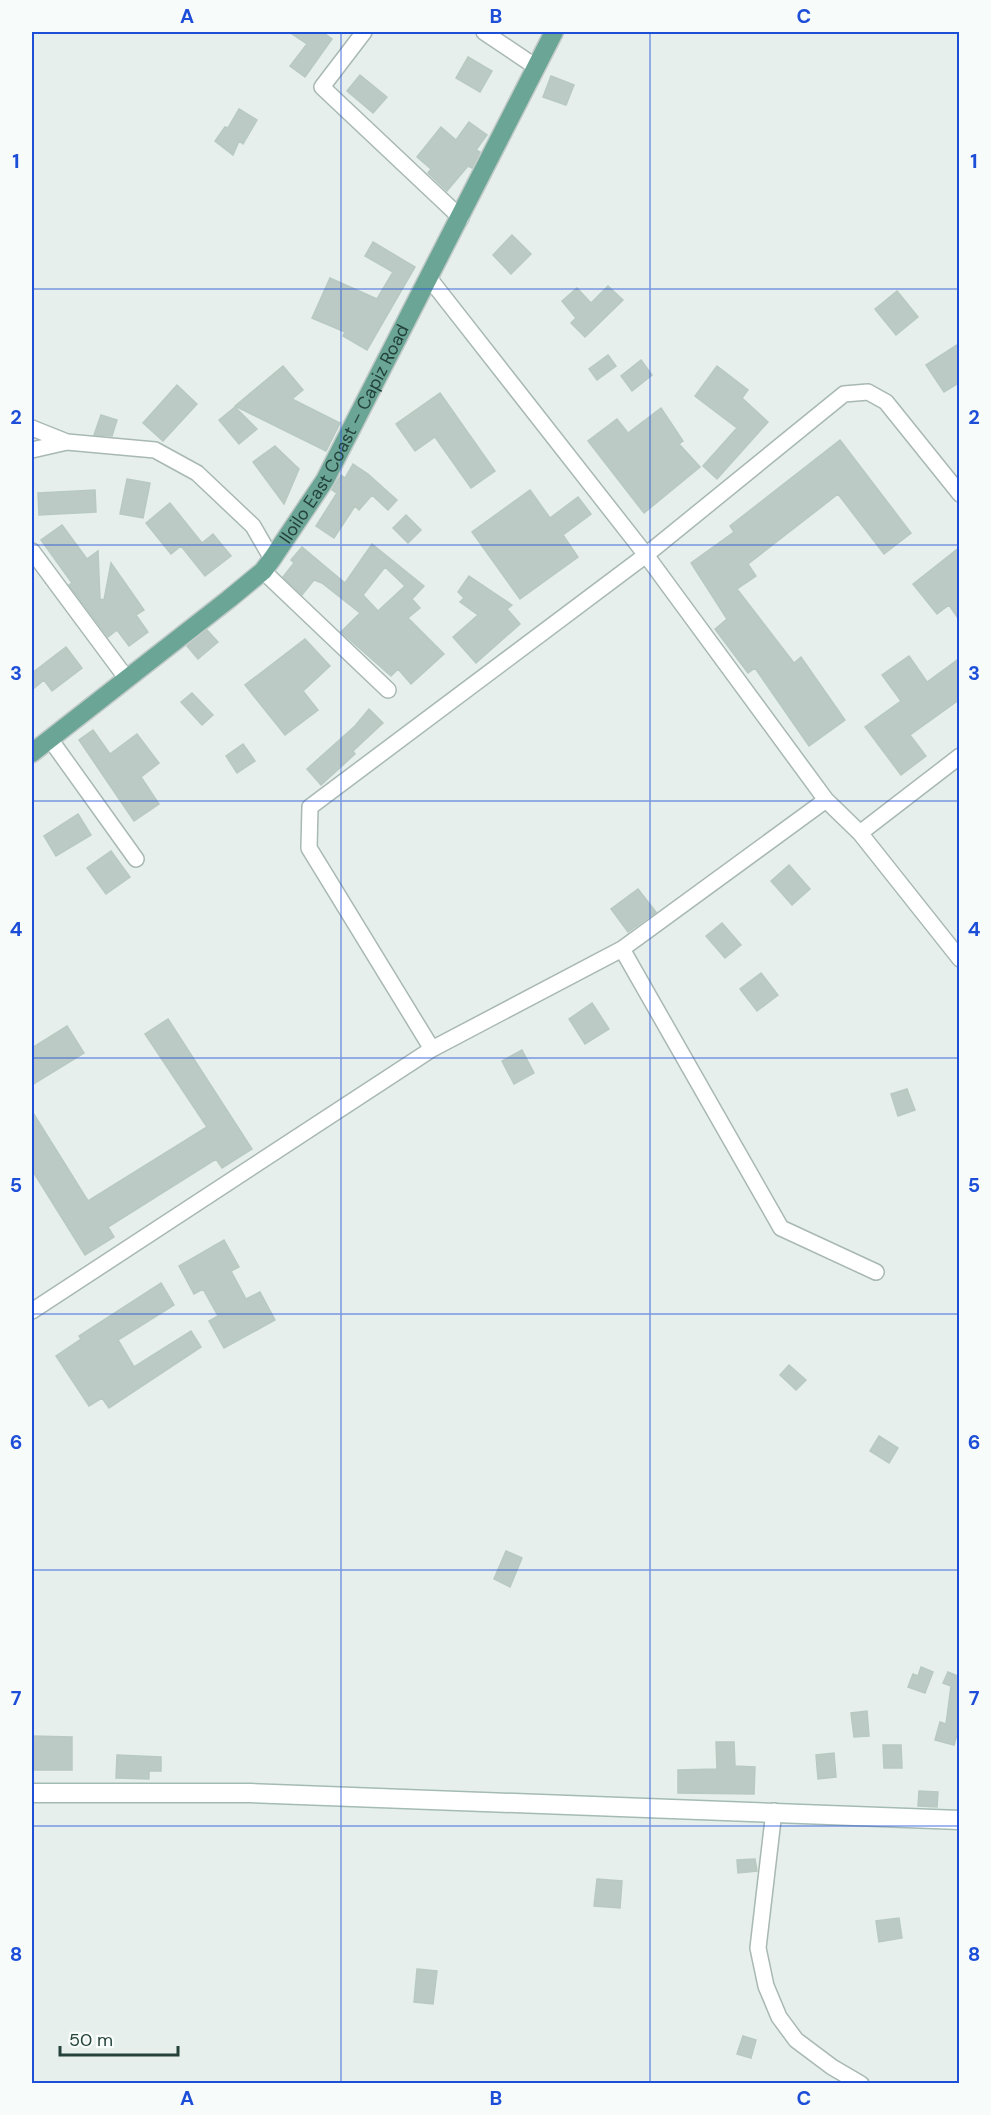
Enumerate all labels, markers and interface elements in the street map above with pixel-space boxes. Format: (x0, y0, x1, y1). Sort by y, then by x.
text: A (180, 3, 194, 29)
text: B (490, 3, 502, 29)
text: C (797, 3, 811, 29)
text: 1 (12, 148, 20, 174)
text: 1 (970, 148, 978, 174)
street label: Iloilo East Coast – Capiz Road (274, 320, 415, 548)
text: 2 (10, 404, 22, 430)
text: 2 (968, 404, 980, 430)
text: 3 (10, 660, 22, 686)
text: 3 (968, 660, 980, 686)
text: 4 (10, 916, 23, 942)
text: 4 (968, 916, 981, 942)
text: 5 (10, 1172, 22, 1198)
text: 5 (968, 1172, 980, 1198)
text: 6 (10, 1429, 22, 1455)
text: 6 (968, 1429, 980, 1455)
text: 7 (11, 1685, 22, 1711)
text: 7 (969, 1685, 980, 1711)
text: 8 (10, 1941, 22, 1967)
text: 8 (968, 1941, 980, 1967)
scale bar (60, 2019, 178, 2057)
text: 50 m (69, 2028, 113, 2052)
text: A (180, 2085, 194, 2111)
text: B (490, 2085, 502, 2111)
text: C (797, 2085, 811, 2111)

